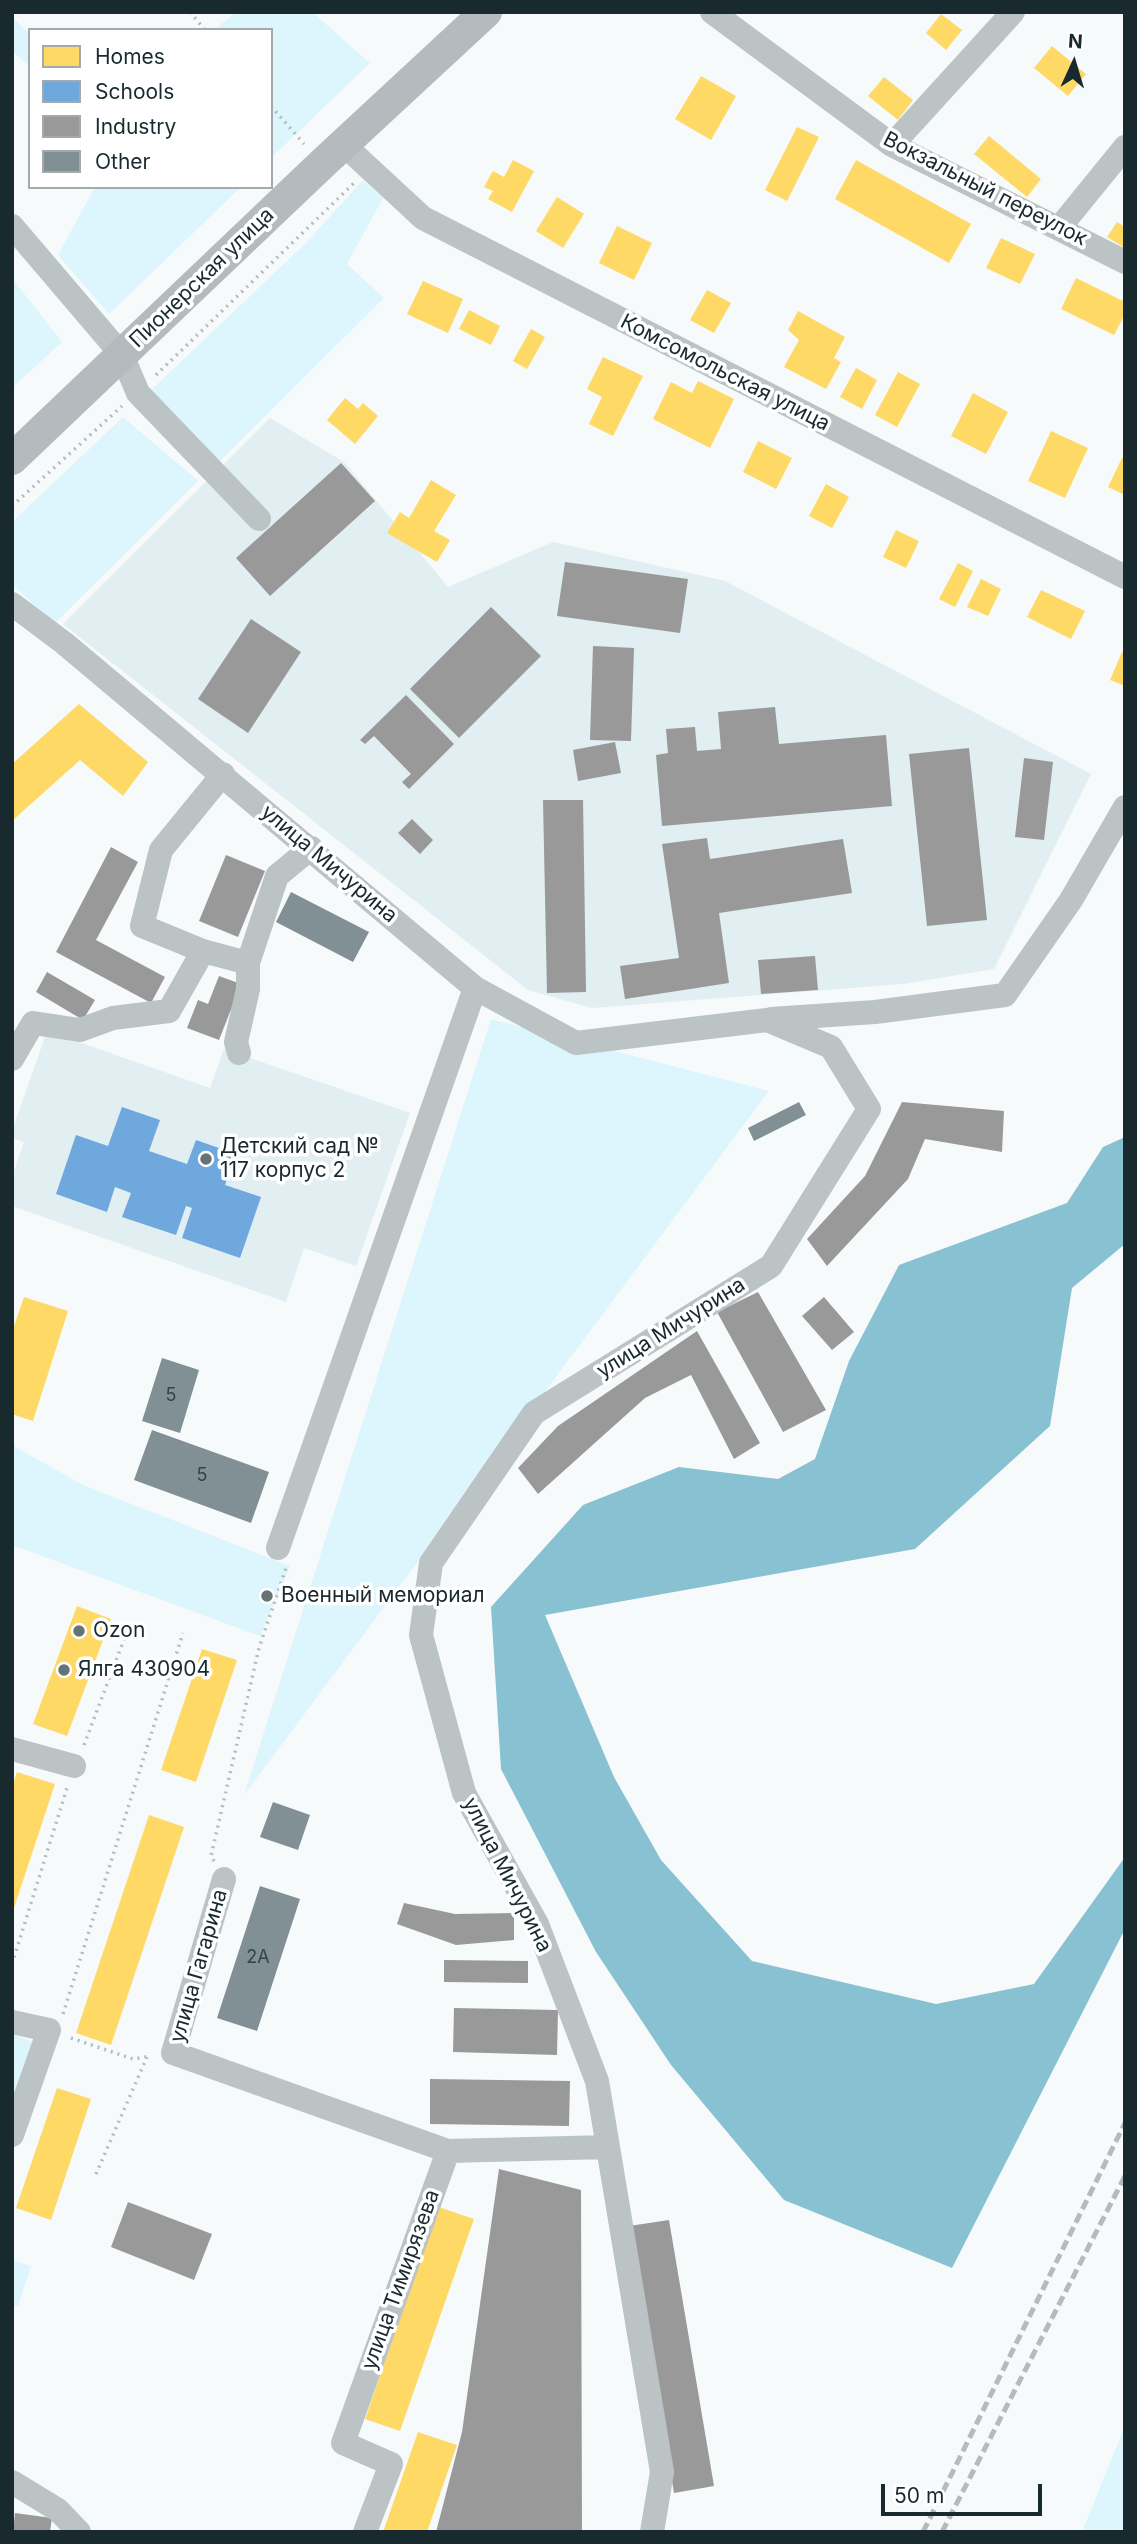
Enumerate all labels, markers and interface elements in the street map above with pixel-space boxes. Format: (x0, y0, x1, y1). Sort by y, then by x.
legend (28, 28, 273, 189)
north arrow (1039, 28, 1109, 98)
text: N (1067, 30, 1084, 54)
text: Homes (95, 44, 165, 69)
text: Schools (95, 79, 174, 104)
text: Industry (95, 114, 176, 139)
street label: Вокзальный переулок (879, 127, 1091, 251)
text: Other (95, 149, 151, 174)
street label: Пионерская улица (125, 203, 279, 353)
street label: Комсомольская улица (616, 309, 834, 437)
street label: улица Мичурина (256, 800, 402, 928)
place label: Детский сад № 117 корпус 2 (220, 1134, 379, 1184)
marker: Детский сад № 117 корпус 2 (198, 1151, 214, 1167)
street label: улица Мичурина (592, 1272, 750, 1384)
house number: 5 (166, 1385, 176, 1407)
house number: 5 (197, 1465, 207, 1487)
place label: Военный мемориал (281, 1583, 485, 1609)
marker: Военный мемориал (259, 1588, 275, 1604)
place label: Ozon (93, 1618, 145, 1644)
marker: Ozon (71, 1623, 87, 1639)
place label: Ялга 430904 (78, 1657, 210, 1683)
marker: Ялга 430904 (56, 1662, 72, 1678)
street label: улица Мичурина (457, 1794, 557, 1956)
street label: улица Гагарина (165, 1886, 233, 2046)
house number: 2А (246, 1947, 270, 1969)
street label: улица Тимирязева (357, 2187, 445, 2373)
scale bar (885, 2470, 1046, 2514)
text: 50 m (894, 2483, 944, 2508)

